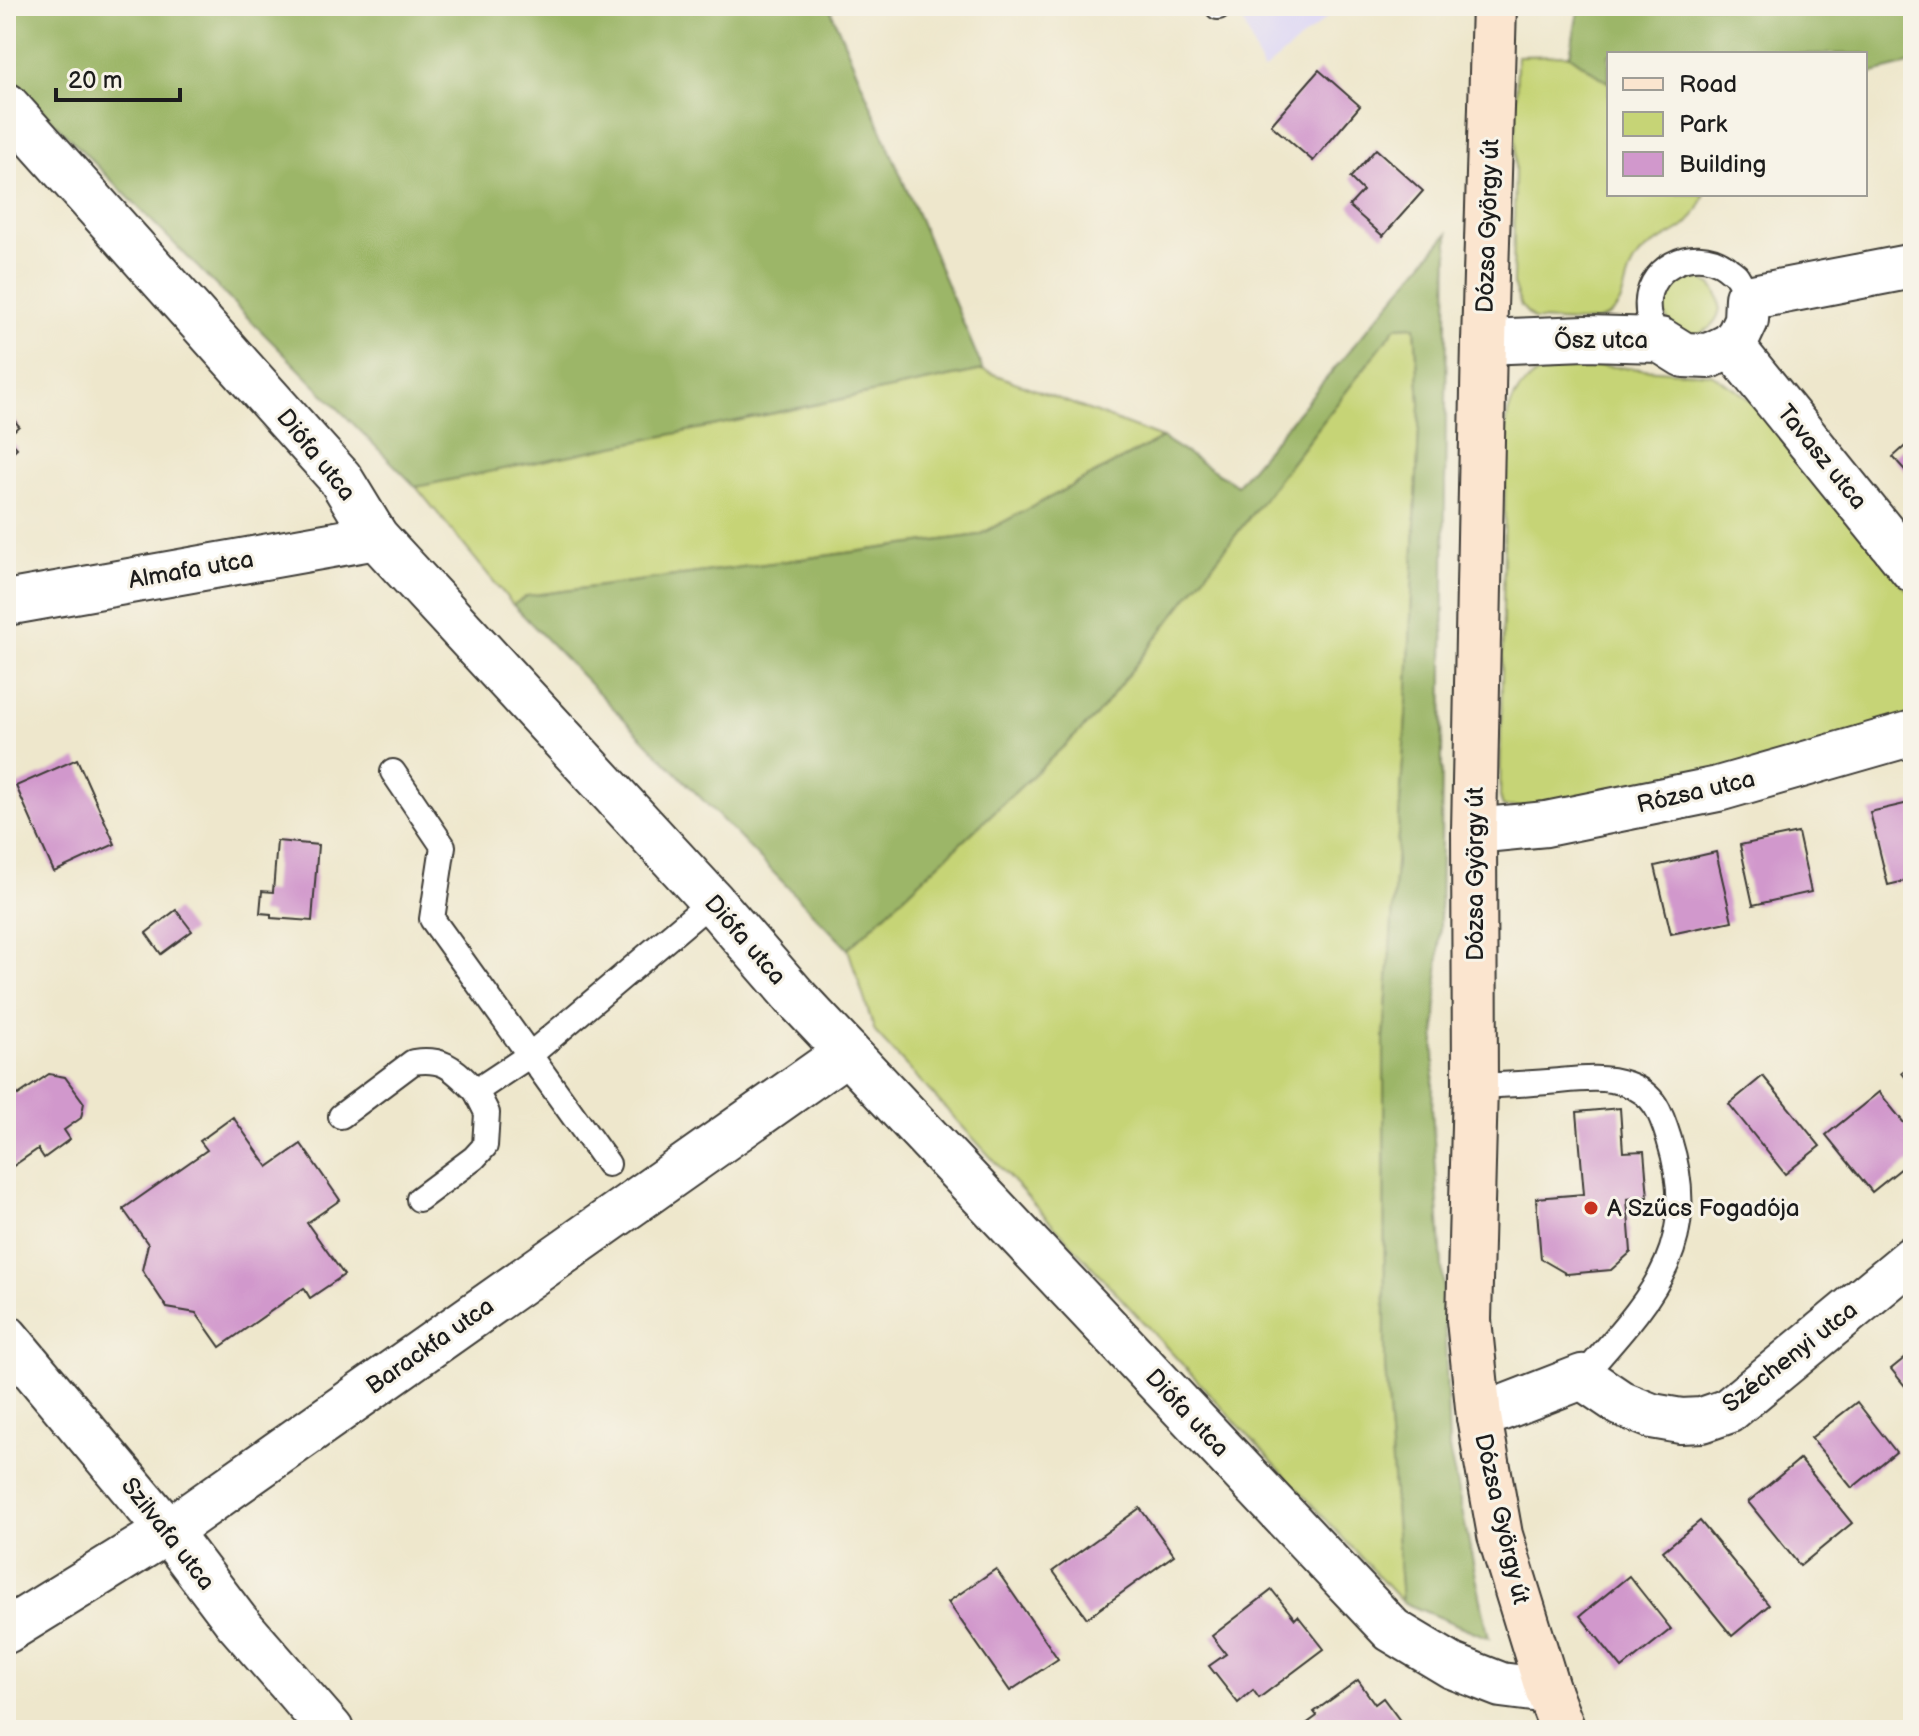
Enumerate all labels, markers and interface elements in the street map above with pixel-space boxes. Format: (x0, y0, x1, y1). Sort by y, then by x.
scale bar (56, 52, 180, 102)
legend (1607, 52, 1867, 196)
text: 20 m (68, 66, 123, 95)
text: Road (1679, 70, 1737, 99)
text: Park (1679, 110, 1727, 139)
street label: Dózsa György út (1470, 138, 1506, 314)
text: Building (1679, 150, 1766, 179)
street label: Ősz utca (1554, 326, 1648, 355)
street label: Tavasz utca (1771, 399, 1873, 515)
street label: Diófa utca (270, 403, 362, 507)
street label: Almafa utca (126, 545, 256, 595)
street label: Rózsa utca (1634, 764, 1758, 820)
street label: Dózsa György út (1461, 786, 1490, 961)
street label: Diófa utca (698, 889, 792, 991)
place label: A Szűcs Fogadója (1607, 1194, 1800, 1223)
marker: A Szűcs Fogadója (1582, 1199, 1600, 1217)
street label: Barackfa utca (361, 1291, 499, 1401)
street label: Széchenyi utca (1717, 1295, 1863, 1419)
street label: Diófa utca (1139, 1363, 1235, 1463)
street label: Dózsa György út (1468, 1431, 1536, 1608)
street label: Szilvafa utca (115, 1472, 221, 1596)

